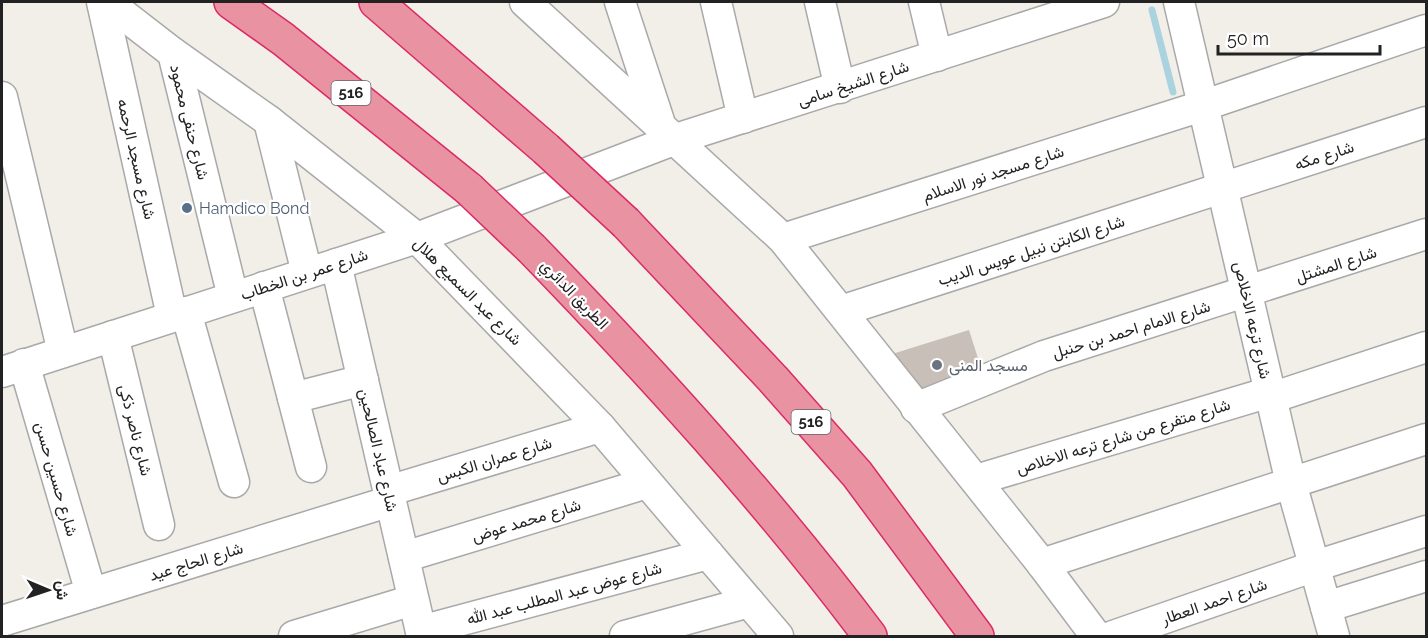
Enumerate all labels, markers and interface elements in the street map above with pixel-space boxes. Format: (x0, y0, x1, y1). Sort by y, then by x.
scale bar (1218, 18, 1380, 56)
text: 50 m (1227, 28, 1269, 49)
street label: شارع الشيخ سامى (795, 57, 912, 112)
street label: شارع حنفى محمود (164, 62, 213, 182)
road number: 516 (332, 81, 370, 105)
street label: شارع مسجد الرحمه (111, 97, 160, 222)
street label: شارع مكه (1292, 137, 1357, 176)
street label: شارع مسجد نور الاسلام (920, 142, 1067, 207)
place label: Hamdico Bond (199, 199, 309, 218)
marker: Hamdico Bond (180, 201, 194, 215)
street label: شارع الكابتن نبيل عويس الديب (935, 211, 1128, 292)
street label: شارع عبد السميع هلال (408, 233, 526, 351)
street label: شارع المشتل (1293, 242, 1380, 288)
street label: شارع عمر بن الخطاب (238, 245, 371, 306)
street label: الطريق الدائري (534, 256, 613, 336)
street label: شارع ترعه الاخلاص (1228, 260, 1275, 381)
street label: شارع الامام احمد بن حنبل (1050, 296, 1213, 364)
place label: مسجد المنى (949, 356, 1028, 376)
marker: مسجد المنى (930, 358, 944, 372)
street label: شارع ناصر ذكى (113, 382, 156, 478)
street label: شارع عباد الصالحين (353, 387, 402, 514)
street label: شارع متفرع من شارع ترعه الاخلاص (1014, 395, 1233, 480)
road number: 516 (792, 410, 830, 434)
street label: شارع حسين حسن (29, 420, 82, 539)
street label: شارع عمران الكبس (434, 433, 555, 488)
street label: شارع محمد عوض (469, 495, 583, 548)
street label: شارع الحاج عيد (147, 538, 246, 587)
street label: شارع عوض عبد المطلب عبد الله (465, 558, 664, 631)
north arrow (18, 560, 78, 620)
street label: شارع احمد العطار (1158, 575, 1270, 631)
text: ش (53, 581, 72, 600)

